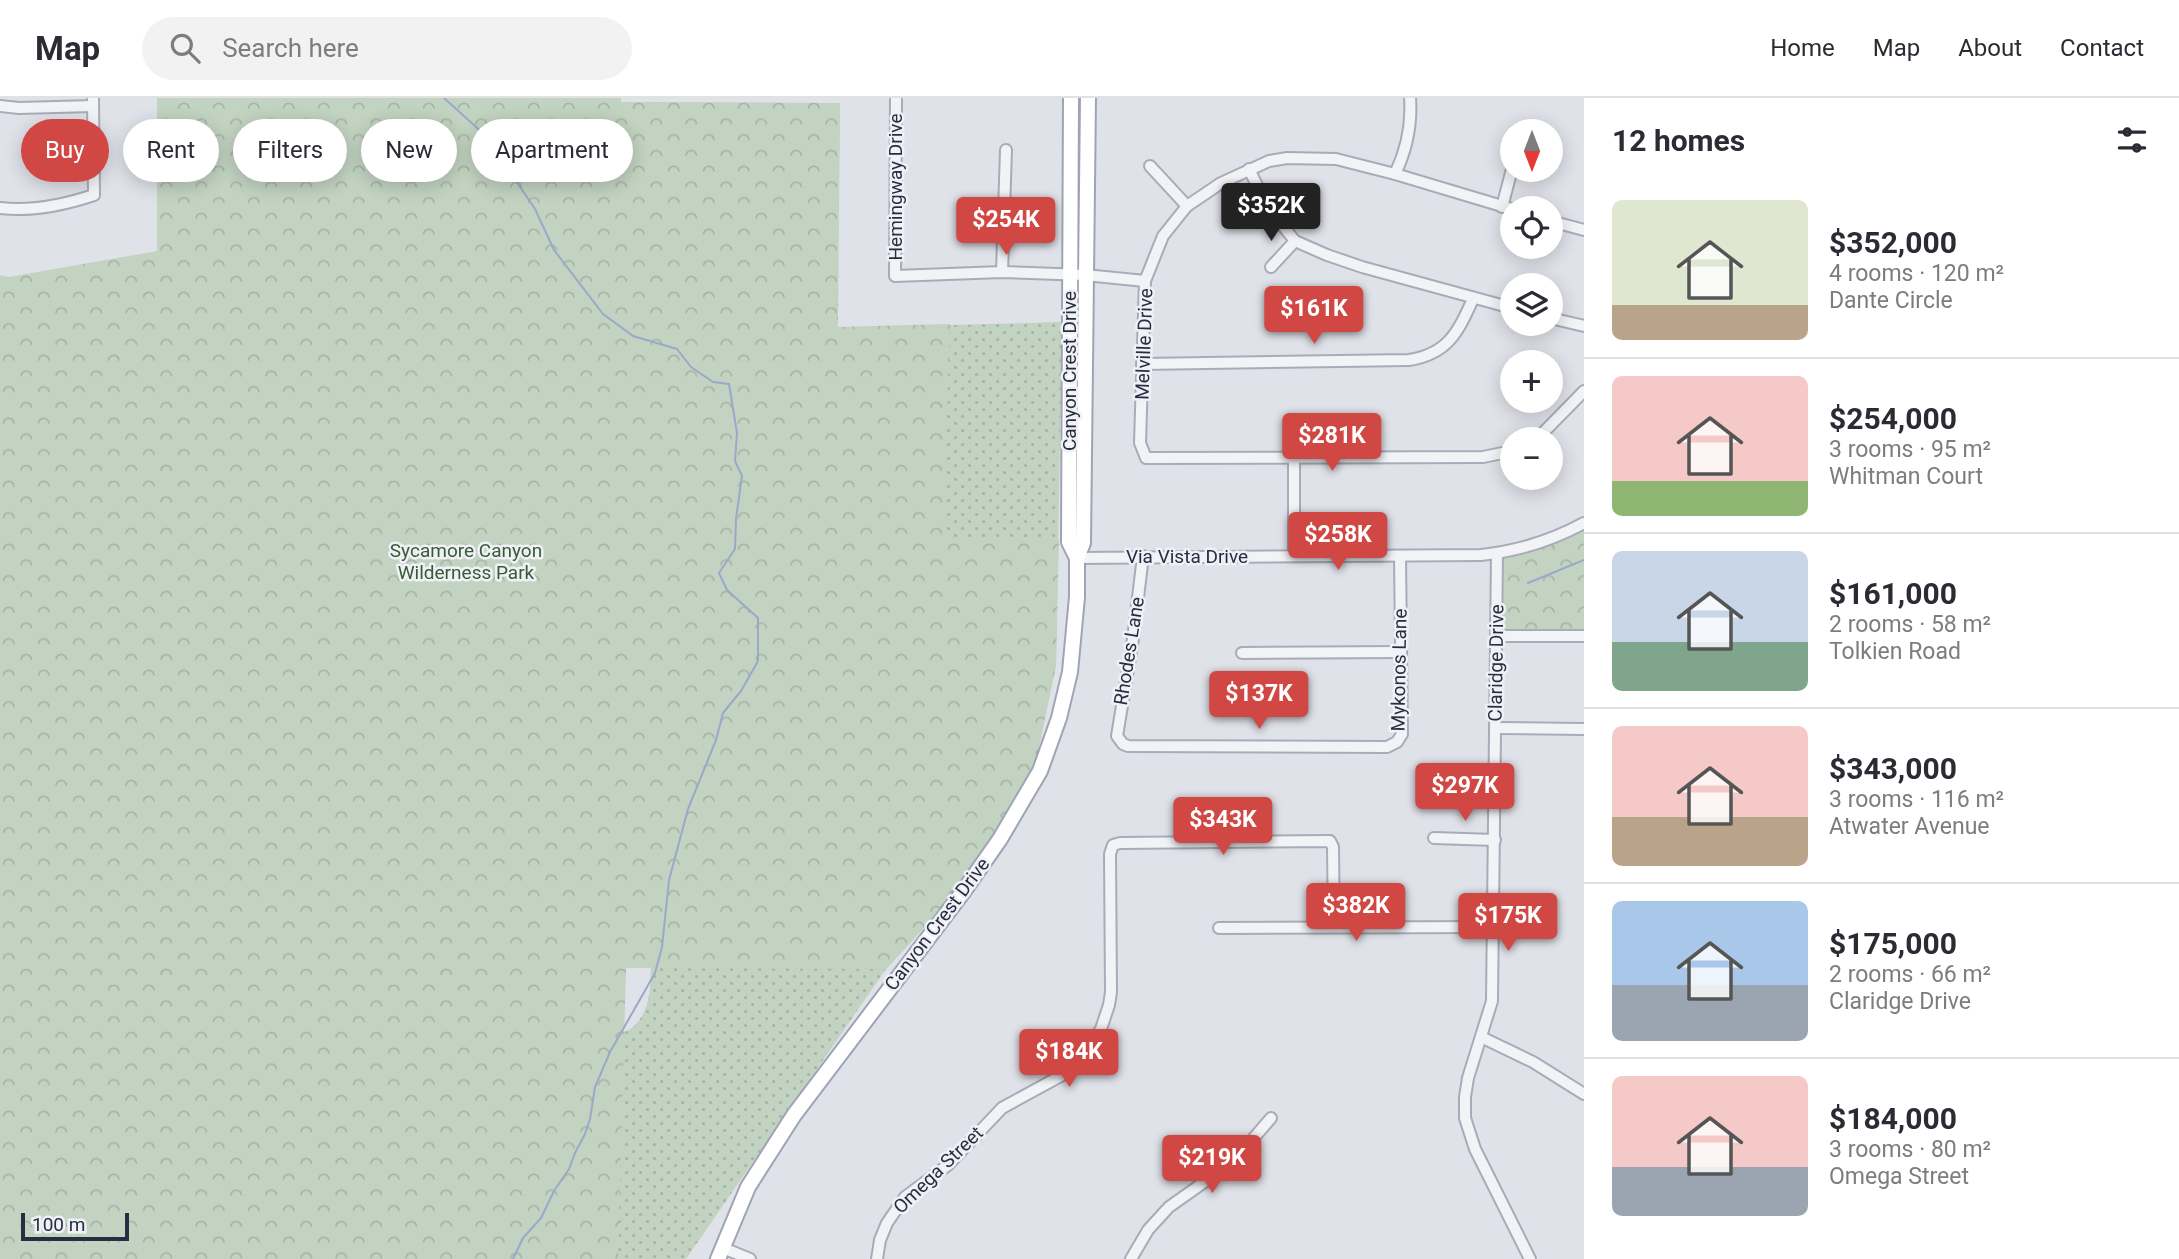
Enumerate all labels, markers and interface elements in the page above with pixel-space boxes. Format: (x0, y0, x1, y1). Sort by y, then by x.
search box (142, 17, 632, 80)
text: Map (35, 29, 100, 68)
icon: search (166, 29, 204, 67)
text: Search here (222, 33, 359, 63)
text: Home (1770, 34, 1835, 62)
text: Map (1873, 34, 1920, 62)
text: About (1958, 34, 2022, 62)
text: Contact (2060, 34, 2144, 62)
street label: Hemingway Drive (884, 114, 907, 260)
chip: Buy (21, 119, 109, 182)
chip: Rent (123, 119, 219, 182)
chip: Filters (233, 119, 347, 182)
chip: New (361, 119, 457, 182)
chip: Apartment (471, 119, 633, 182)
north arrow (1500, 119, 1563, 182)
map controls (1500, 119, 1563, 490)
icon: filters (2113, 121, 2151, 159)
text: 12 homes (1612, 123, 1745, 158)
pin: $352K (1222, 184, 1320, 243)
text: $352K (1237, 192, 1305, 219)
button: locate (1500, 196, 1563, 259)
pin: $254K (957, 198, 1055, 257)
text: $254K (972, 206, 1040, 233)
text: $352,000 (1829, 225, 1957, 260)
icon: home (1668, 228, 1752, 312)
text: 4 rooms · 120 m² (1829, 260, 2004, 287)
button: layers (1500, 273, 1563, 336)
pin: $161K (1265, 286, 1363, 346)
text: Dante Circle (1829, 287, 1953, 314)
street label: Melville Drive (1131, 288, 1157, 400)
street label: Canyon Crest Drive (1058, 291, 1081, 451)
text: $161K (1280, 295, 1348, 322)
button: + (1500, 350, 1563, 413)
text: $254,000 (1829, 401, 1957, 436)
icon: home (1668, 404, 1752, 488)
pin: $281K (1283, 414, 1381, 473)
text: $281K (1298, 422, 1366, 449)
button: − (1500, 427, 1563, 490)
text: 3 rooms · 95 m² (1829, 436, 1991, 463)
text: Whitman Court (1829, 463, 1983, 490)
pin: $258K (1289, 512, 1387, 572)
text: $258K (1304, 521, 1372, 548)
park label: Sycamore Canyon Wilderness Park (390, 539, 542, 584)
street label: Via Vista Drive (1126, 545, 1248, 568)
text: $161,000 (1829, 576, 1957, 611)
icon: home (1668, 579, 1752, 663)
street label: Rhodes Lane (1109, 595, 1149, 707)
street label: Claridge Drive (1483, 604, 1509, 722)
street label: Mykonos Lane (1386, 608, 1412, 732)
text: 2 rooms · 58 m² (1829, 611, 1991, 638)
text: Tolkien Road (1829, 638, 1961, 665)
pin: $137K (1210, 672, 1308, 731)
text: $137K (1225, 680, 1293, 707)
text: $343,000 (1829, 751, 1957, 786)
icon: home (1668, 754, 1752, 838)
pin: $297K (1416, 764, 1514, 823)
text: $297K (1431, 772, 1499, 799)
text: 3 rooms · 116 m² (1829, 786, 2004, 813)
pin: $343K (1174, 798, 1272, 857)
text: $343K (1189, 806, 1257, 833)
text: Atwater Avenue (1829, 813, 1990, 840)
street label: Canyon Crest Drive (880, 853, 994, 995)
pin: $382K (1307, 884, 1405, 943)
text: $382K (1322, 892, 1390, 919)
pin: $175K (1459, 894, 1557, 953)
text: $175K (1474, 902, 1542, 929)
text: $175,000 (1829, 926, 1957, 961)
icon: home (1668, 929, 1752, 1013)
text: 2 rooms · 66 m² (1829, 961, 1991, 988)
text: Claridge Drive (1829, 988, 1971, 1015)
pin: $184K (1020, 1030, 1118, 1089)
text: $184K (1035, 1038, 1103, 1065)
text: $184,000 (1829, 1101, 1957, 1136)
icon: home (1668, 1104, 1752, 1188)
street label: Omega Street (888, 1122, 988, 1218)
pin: $219K (1163, 1136, 1261, 1195)
text: 3 rooms · 80 m² (1829, 1136, 1991, 1163)
text: $219K (1178, 1144, 1246, 1171)
text: Omega Street (1829, 1163, 1969, 1190)
scale bar (21, 1210, 130, 1242)
text: 100 m (32, 1213, 85, 1236)

